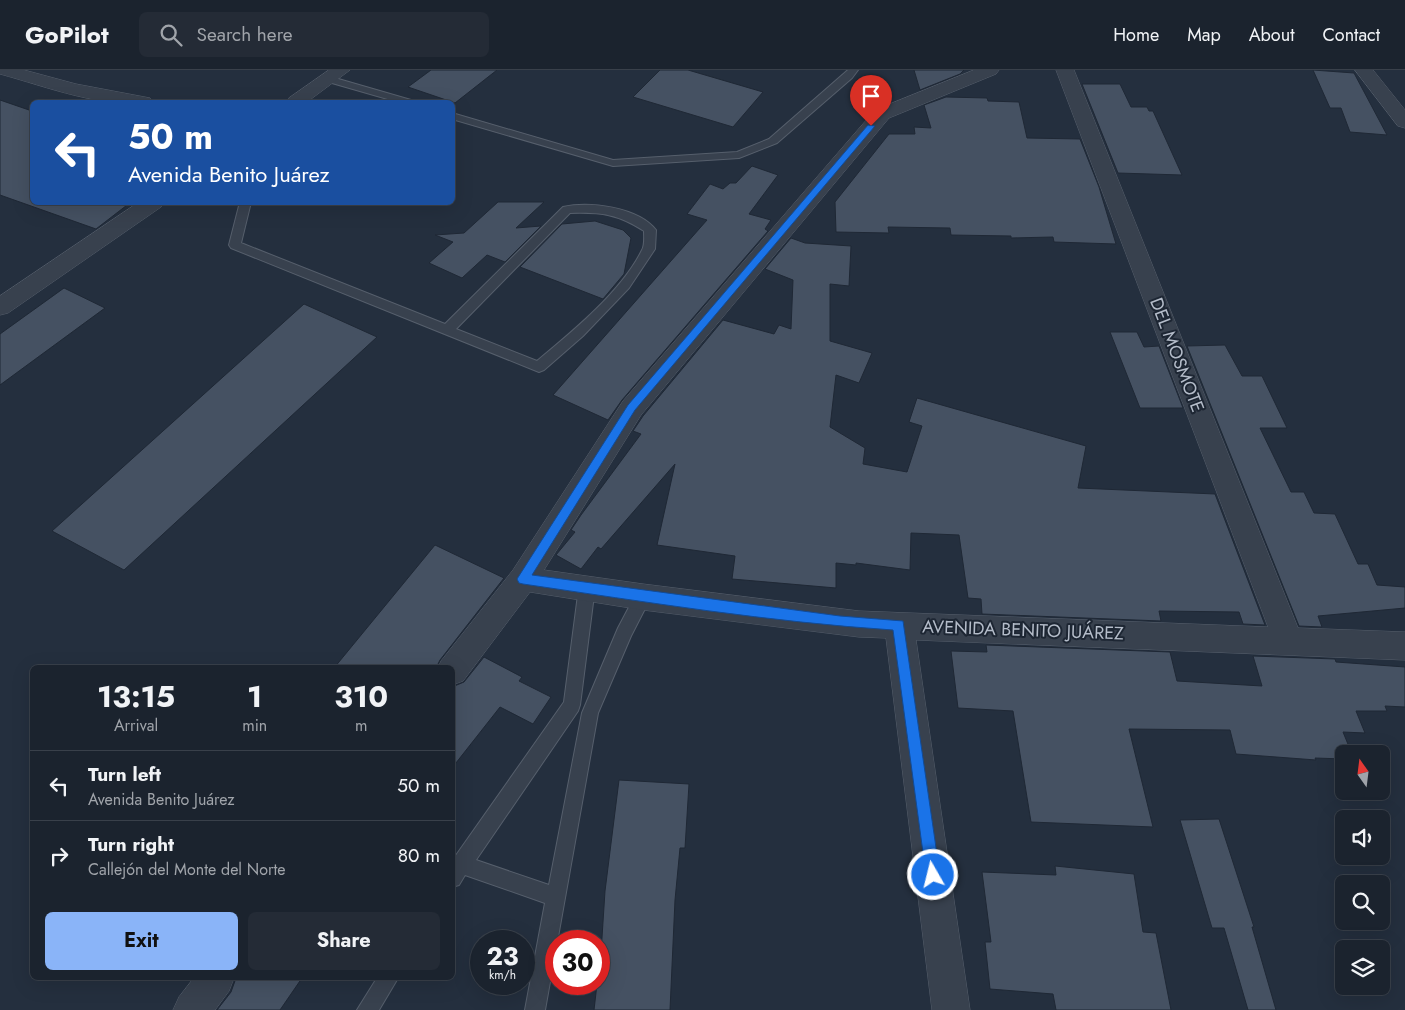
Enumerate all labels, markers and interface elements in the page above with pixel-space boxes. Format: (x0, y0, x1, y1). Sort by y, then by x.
search box (139, 12, 489, 57)
text: GoPilot (25, 17, 109, 52)
icon: search (157, 21, 185, 49)
text: Search here (197, 21, 293, 48)
text: Home (1113, 22, 1159, 48)
text: Map (1187, 22, 1221, 48)
text: About (1249, 22, 1294, 48)
text: Contact (1322, 22, 1380, 48)
pin (850, 75, 892, 126)
icon: arrive (857, 82, 885, 110)
text: 50 m (128, 112, 213, 162)
icon: left (45, 120, 110, 185)
text: Avenida Benito Juárez (128, 158, 330, 190)
street label: DEL MOSMOTE (1143, 294, 1211, 416)
street label: AVENIDA BENITO JUÁREZ (922, 613, 1125, 647)
text: 13:15 (97, 675, 175, 718)
text: 1 (247, 675, 262, 718)
text: 310 (334, 675, 388, 718)
text: Arrival (114, 714, 158, 737)
text: min (242, 714, 267, 737)
text: m (355, 714, 367, 737)
north arrow (1335, 745, 1390, 800)
map controls (1335, 745, 1390, 995)
text: Turn left (88, 761, 161, 788)
icon: left (45, 772, 73, 800)
text: 50 m (397, 772, 440, 799)
text: Avenida Benito Juárez (88, 788, 235, 811)
button: sound (1335, 810, 1390, 865)
text: Turn right (88, 831, 174, 858)
icon: right (45, 842, 73, 870)
text: 80 m (398, 842, 440, 869)
position arrow (906, 848, 958, 900)
text: Callejón del Monte del Norte (88, 858, 286, 881)
button: search (1335, 875, 1390, 930)
button: Exit (45, 912, 238, 970)
button: Share (248, 912, 440, 970)
speed limit sign: 30 (545, 930, 610, 995)
text: 23 (487, 938, 518, 974)
button: layers (1335, 940, 1390, 995)
text: km/h (489, 966, 516, 984)

